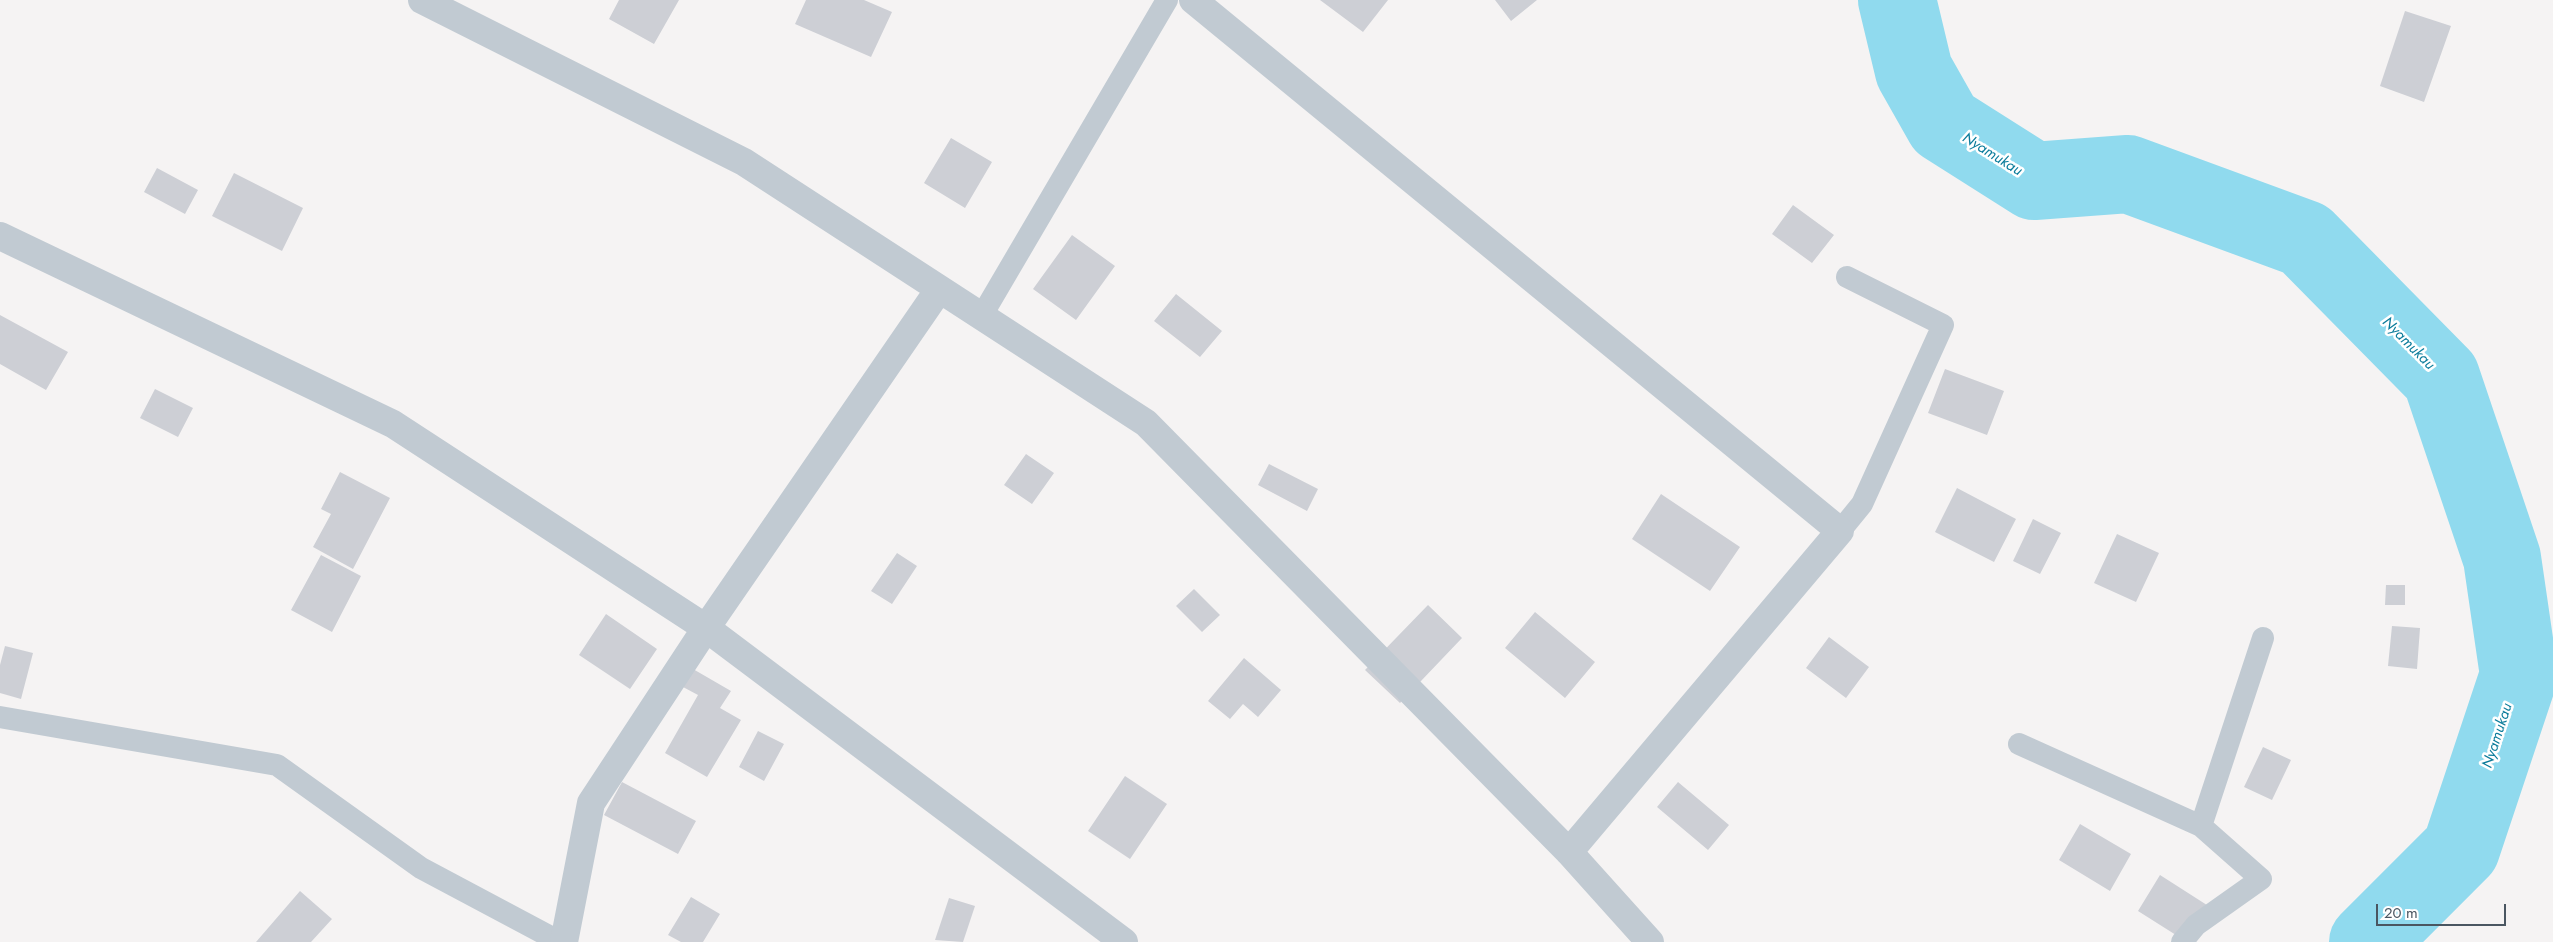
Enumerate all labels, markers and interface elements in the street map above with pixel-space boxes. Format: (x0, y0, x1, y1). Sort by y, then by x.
water label: Nyamukau (1959, 130, 2025, 180)
water label: Nyamukau (2378, 314, 2438, 374)
water label: Nyamukau (2479, 701, 2517, 771)
scale bar (2378, 894, 2508, 926)
text: 20 m (2384, 902, 2418, 924)

